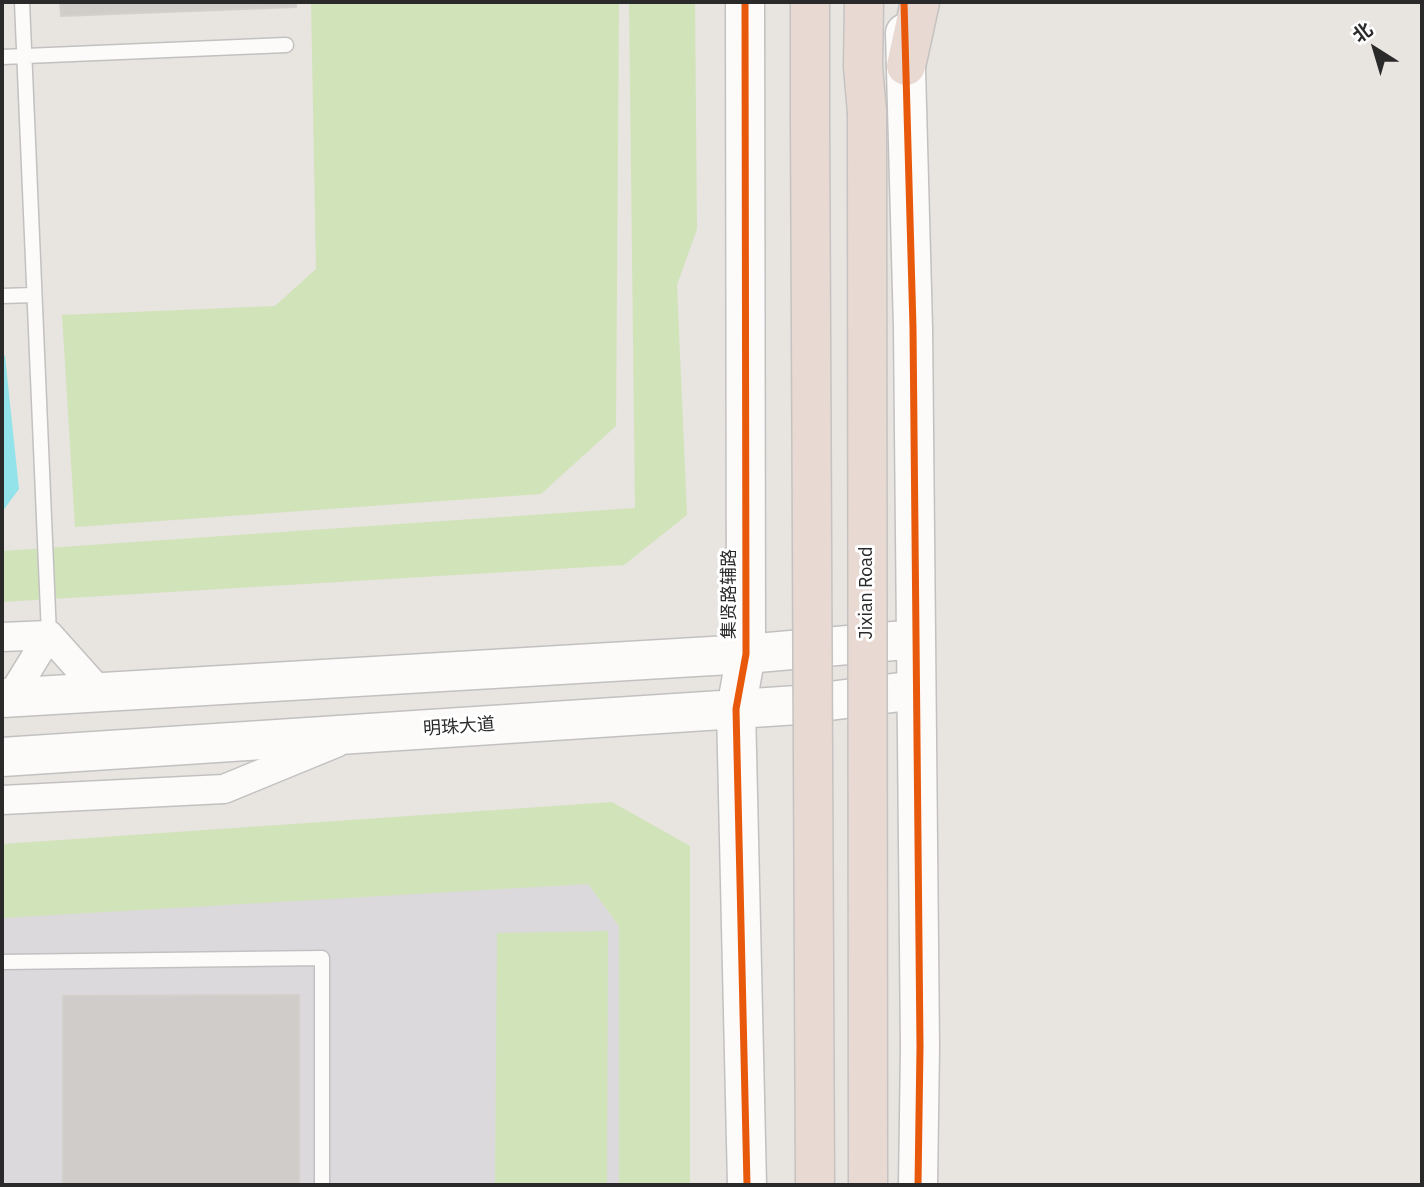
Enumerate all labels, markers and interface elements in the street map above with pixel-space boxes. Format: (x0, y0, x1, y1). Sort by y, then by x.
north arrow (1340, 14, 1410, 84)
text: 北 (1348, 17, 1377, 48)
street label: Jixian Road (856, 547, 878, 639)
street label: 集贤路辅路 (719, 549, 741, 639)
street label: 明珠大道 (422, 714, 496, 740)

